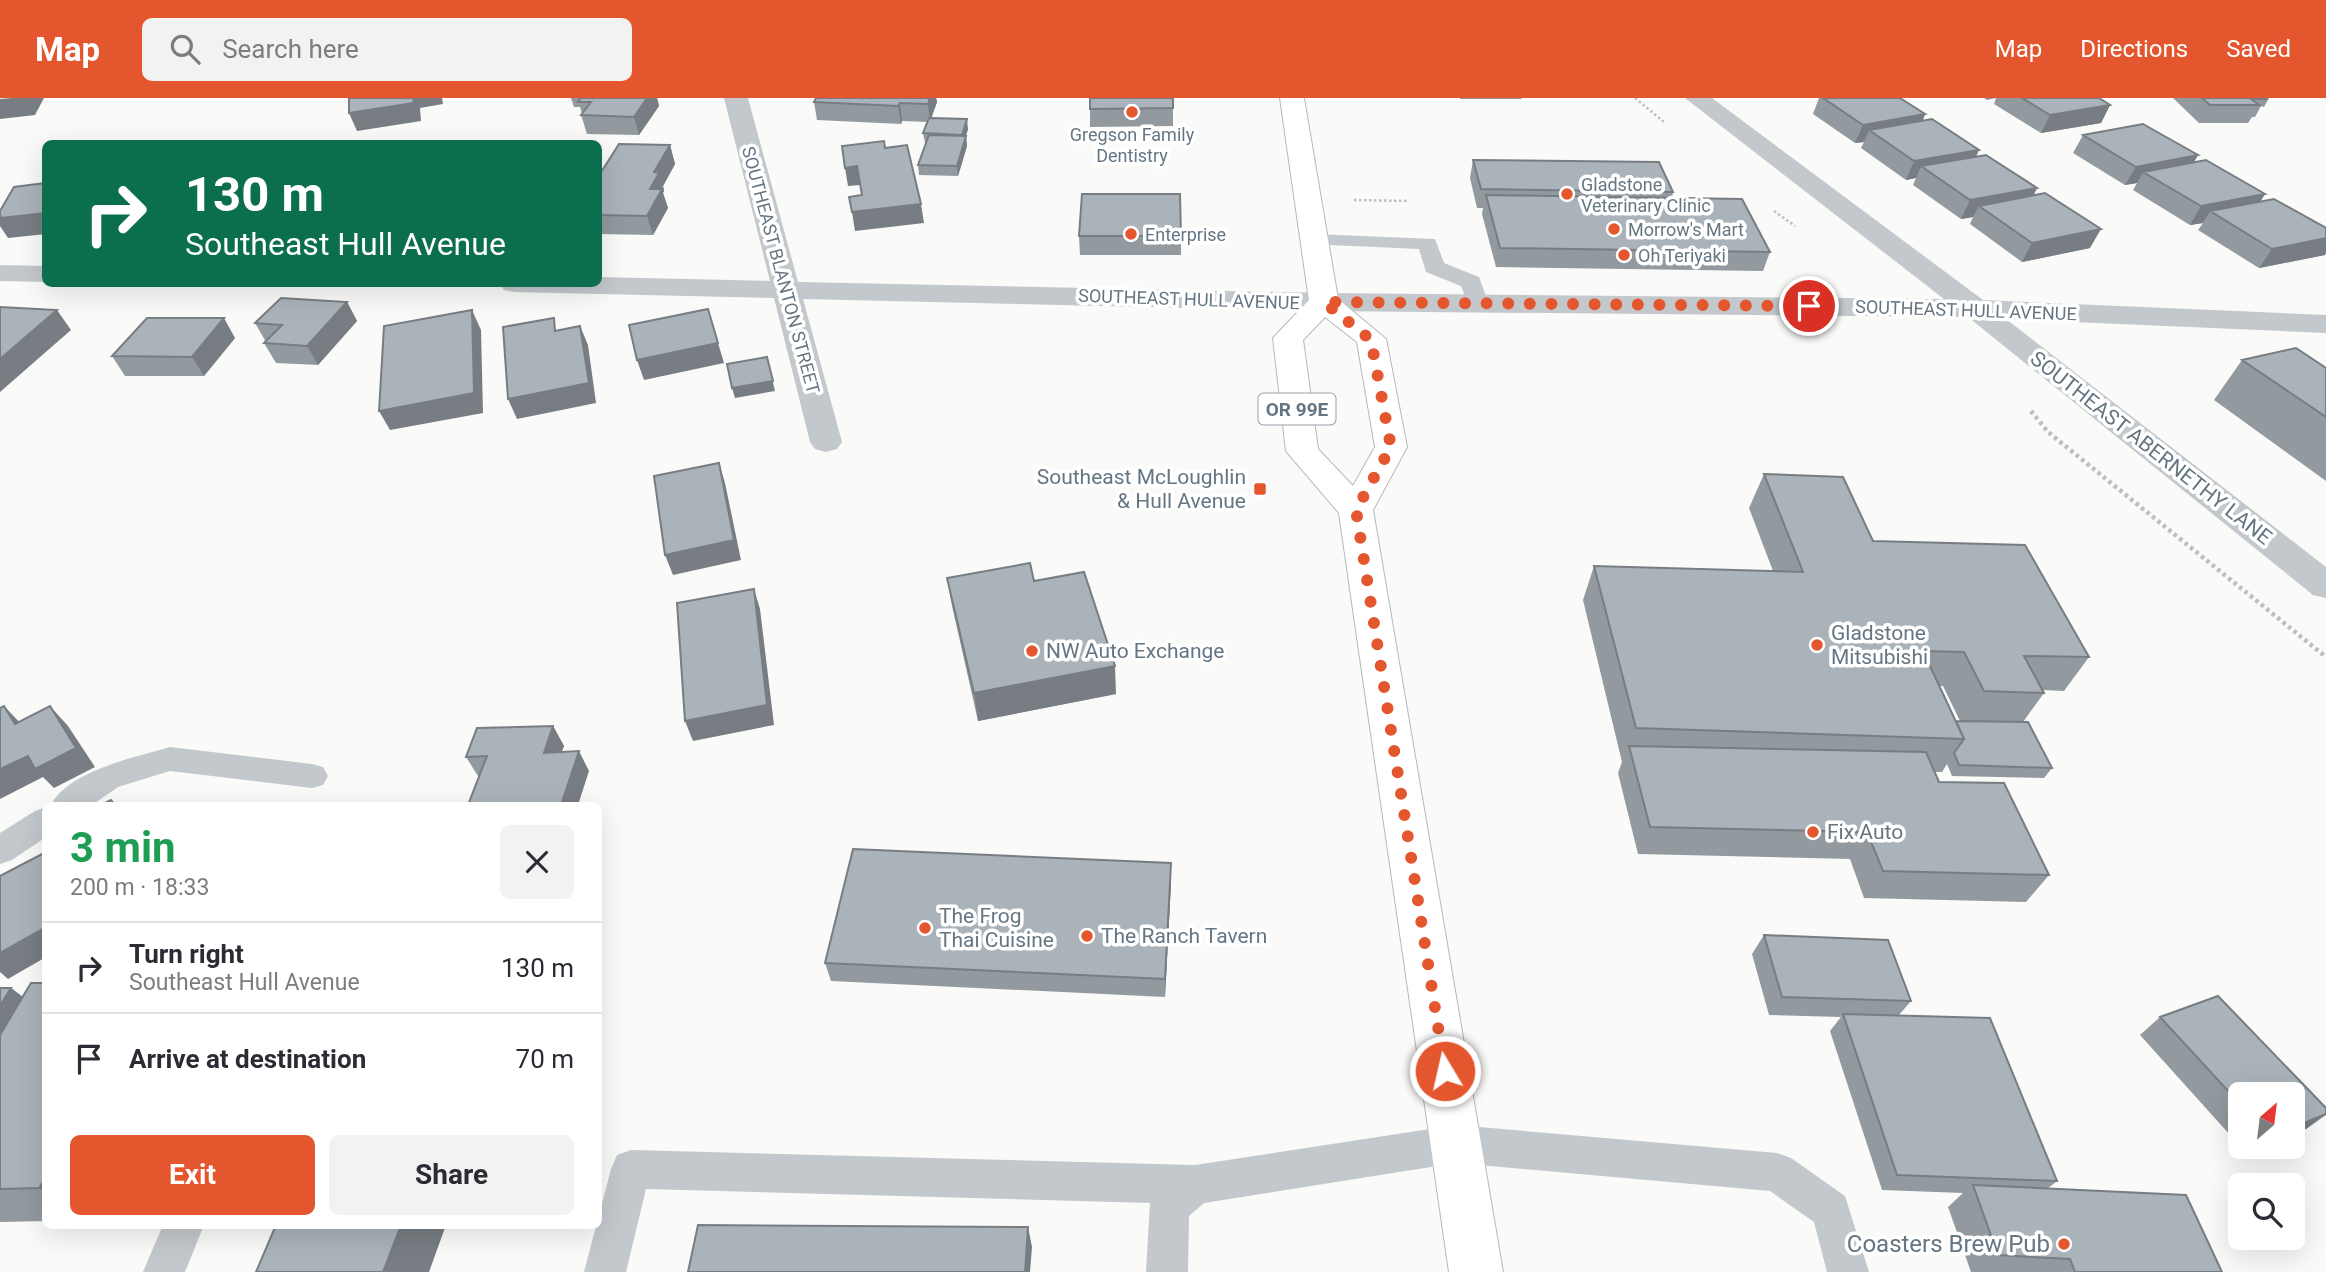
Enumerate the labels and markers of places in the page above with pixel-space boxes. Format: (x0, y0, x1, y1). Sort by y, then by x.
marker: Gregson Family Dentistry (1124, 104, 1140, 120)
place label: Gregson Family Dentistry (1070, 124, 1195, 166)
place label: Gladstone Veterinary Clinic (1581, 174, 1711, 216)
marker: Gladstone Veterinary Clinic (1559, 186, 1575, 202)
place label: Morrow's Mart (1628, 219, 1744, 240)
marker: Morrow's Mart (1606, 221, 1622, 237)
place label: Enterprise (1145, 224, 1226, 245)
marker: Enterprise (1123, 226, 1139, 242)
place label: Oh Teriyaki (1638, 245, 1726, 266)
marker: Oh Teriyaki (1616, 247, 1632, 263)
pin (1779, 276, 1839, 336)
place label: Southeast McLoughlin & Hull Avenue (1037, 465, 1246, 513)
marker: Southeast McLoughlin & Hull Avenue (1252, 481, 1268, 497)
place label: Gladstone Mitsubishi (1831, 621, 1928, 669)
marker: Gladstone Mitsubishi (1809, 637, 1825, 653)
place label: NW Auto Exchange (1046, 639, 1225, 663)
marker: NW Auto Exchange (1024, 643, 1040, 659)
place label: Fix Auto (1827, 820, 1903, 844)
marker: Fix Auto (1805, 824, 1821, 840)
place label: The Frog Thai Cuisine (939, 904, 1054, 952)
marker: The Frog Thai Cuisine (917, 920, 933, 936)
place label: The Ranch Tavern (1101, 924, 1267, 948)
marker: The Ranch Tavern (1079, 928, 1095, 944)
place label: Coasters Brew Pub (1847, 1230, 2050, 1258)
marker: Coasters Brew Pub (2056, 1236, 2072, 1252)

